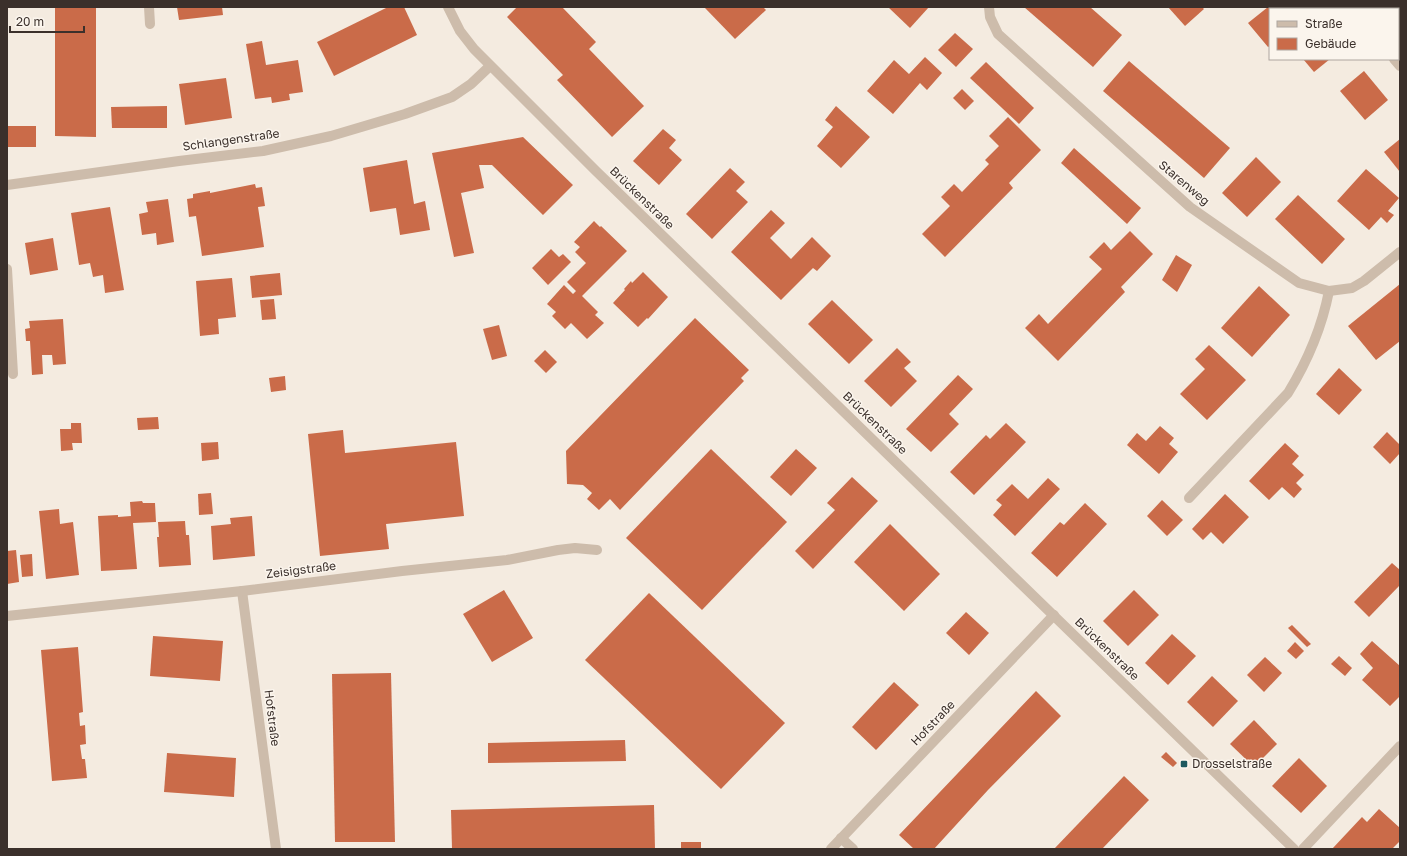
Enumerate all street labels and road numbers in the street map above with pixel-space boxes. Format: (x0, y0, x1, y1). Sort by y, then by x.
street label: Schlangenstraße (181, 125, 280, 154)
street label: Starenweg (1156, 157, 1213, 208)
street label: Brückenstraße (607, 163, 678, 232)
street label: Brückenstraße (840, 388, 911, 457)
street label: Zeisigstraße (265, 558, 337, 581)
street label: Brückenstraße (1072, 614, 1143, 683)
street label: Hofstraße (262, 689, 283, 747)
street label: Hofstraße (907, 697, 958, 748)

